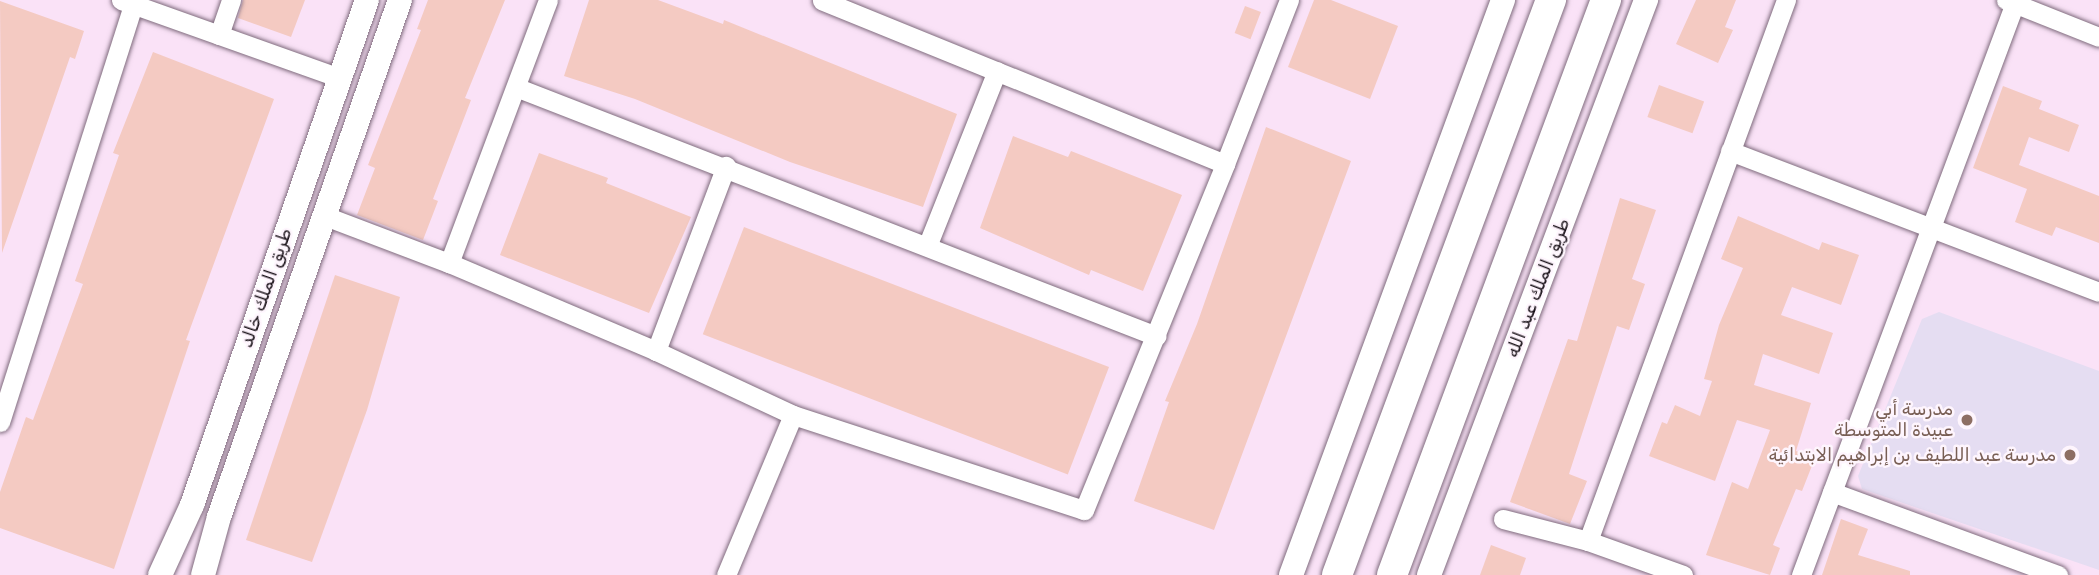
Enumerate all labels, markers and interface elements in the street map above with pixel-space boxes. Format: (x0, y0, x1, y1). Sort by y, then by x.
street label: طريق الملك عبد الله (1502, 215, 1574, 361)
street label: طريق الملك خالد (235, 225, 297, 351)
place label: مدرسة أبي عبيدة المتوسطة (1834, 399, 1953, 442)
marker: مدرسة أبي عبيدة المتوسطة (1959, 412, 1975, 428)
place label: مدرسة عبد اللطيف بن إبراهيم الابتدائية (1768, 444, 2056, 466)
marker: مدرسة عبد اللطيف بن إبراهيم الابتدائية (2062, 447, 2078, 463)

